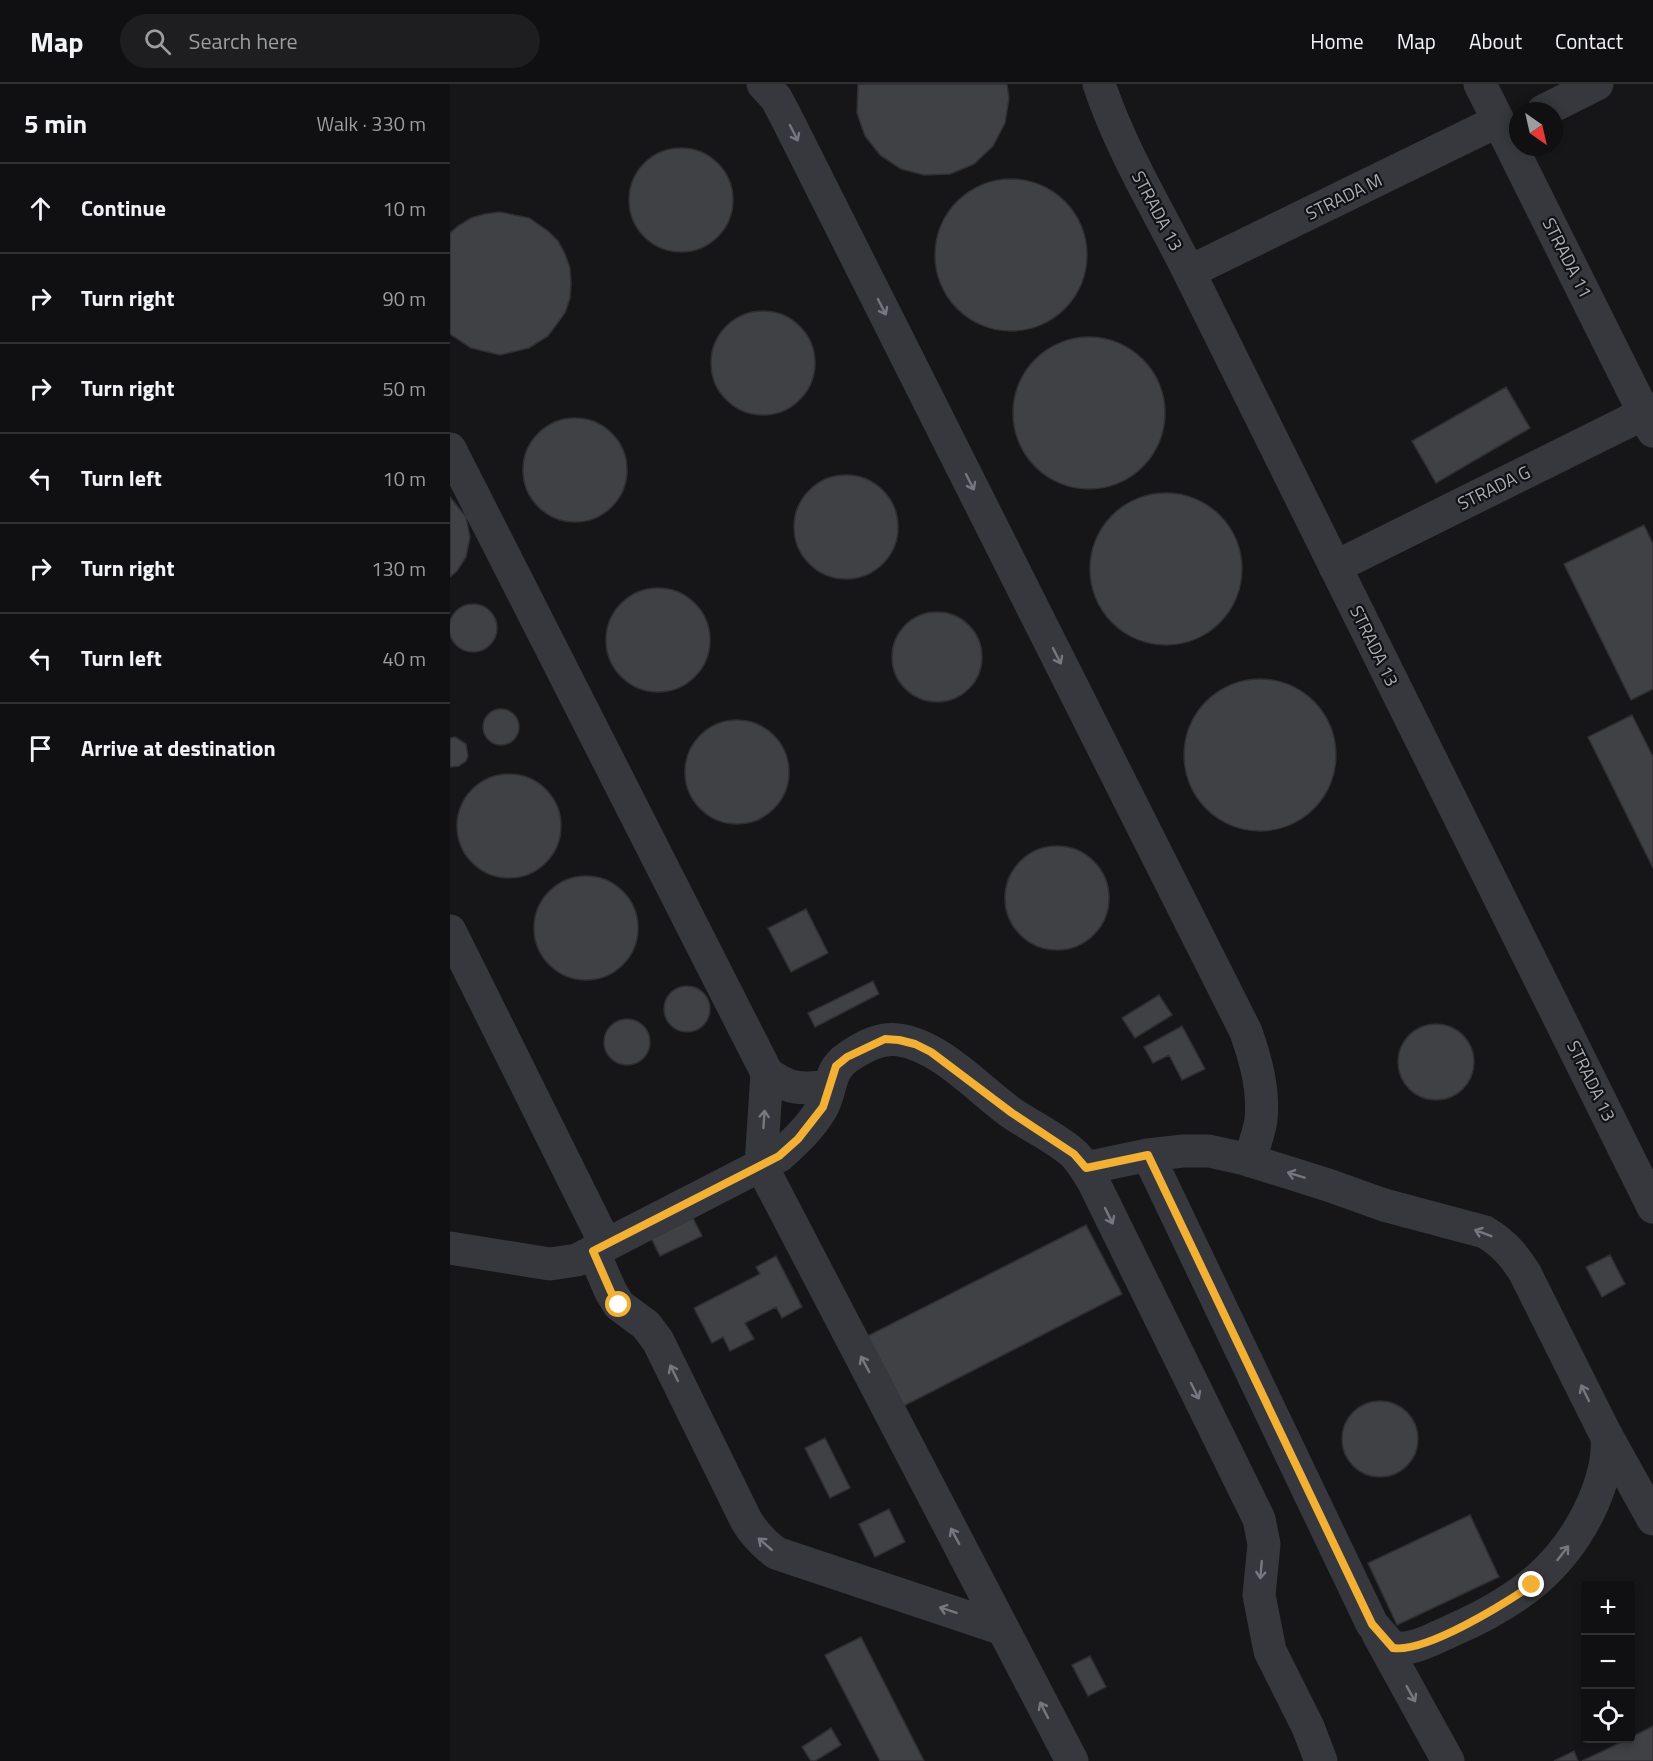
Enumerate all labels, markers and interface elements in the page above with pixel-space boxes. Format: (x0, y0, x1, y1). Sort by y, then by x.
search box (120, 14, 540, 68)
text: Map (30, 20, 84, 63)
text: Search here (189, 24, 298, 58)
icon: search (141, 25, 174, 58)
text: Home (1310, 25, 1364, 57)
text: Map (1397, 25, 1436, 57)
text: About (1469, 25, 1522, 57)
text: Contact (1555, 25, 1623, 57)
north arrow (1509, 102, 1563, 156)
text: 5 min (24, 104, 87, 143)
text: Walk · 330 m (317, 108, 426, 139)
one-way arrow (789, 124, 801, 142)
street label: STRADA 13 (1125, 166, 1190, 256)
street label: STRADA M (1301, 166, 1387, 227)
text: Continue (81, 191, 166, 225)
icon: ahead (24, 192, 57, 225)
text: 10 m (382, 193, 426, 224)
street label: STRADA 11 (1536, 213, 1599, 303)
text: Turn right (81, 281, 175, 315)
icon: right (24, 282, 57, 315)
text: 90 m (382, 283, 426, 314)
one-way arrow (877, 298, 889, 316)
text: Turn right (81, 371, 175, 405)
icon: right (24, 372, 57, 405)
text: 50 m (382, 373, 426, 404)
street label: STRADA G (1453, 458, 1535, 517)
text: Turn left (81, 461, 162, 495)
icon: left (24, 462, 57, 495)
text: 10 m (382, 463, 426, 494)
one-way arrow (965, 472, 976, 490)
text: Turn right (81, 551, 175, 585)
icon: right (24, 552, 57, 585)
text: 130 m (371, 553, 426, 584)
street label: STRADA 13 (1343, 601, 1406, 691)
text: Turn left (81, 641, 162, 675)
icon: left (24, 642, 57, 675)
text: 40 m (382, 643, 426, 674)
one-way arrow (1052, 646, 1064, 664)
text: Arrive at destination (81, 731, 276, 765)
icon: arrive (24, 732, 57, 765)
street label: STRADA 13 (1560, 1036, 1623, 1126)
one-way arrow (759, 1110, 770, 1130)
one-way arrow (1287, 1169, 1306, 1180)
one-way arrow (1104, 1206, 1116, 1224)
one-way arrow (1474, 1226, 1492, 1237)
route start (605, 1291, 631, 1317)
one-way arrow (858, 1355, 870, 1373)
one-way arrow (667, 1365, 679, 1383)
one-way arrow (1189, 1382, 1201, 1399)
one-way arrow (1579, 1385, 1591, 1403)
one-way arrow (949, 1528, 960, 1546)
one-way arrow (758, 1537, 773, 1551)
one-way arrow (1556, 1545, 1569, 1561)
one-way arrow (1255, 1560, 1266, 1580)
route end (1518, 1571, 1544, 1597)
map controls (1581, 1581, 1635, 1743)
button: + (1581, 1581, 1635, 1635)
one-way arrow (939, 1604, 958, 1615)
button: − (1581, 1635, 1635, 1689)
one-way arrow (1405, 1685, 1417, 1702)
button: locate (1581, 1689, 1635, 1743)
one-way arrow (1038, 1701, 1050, 1719)

